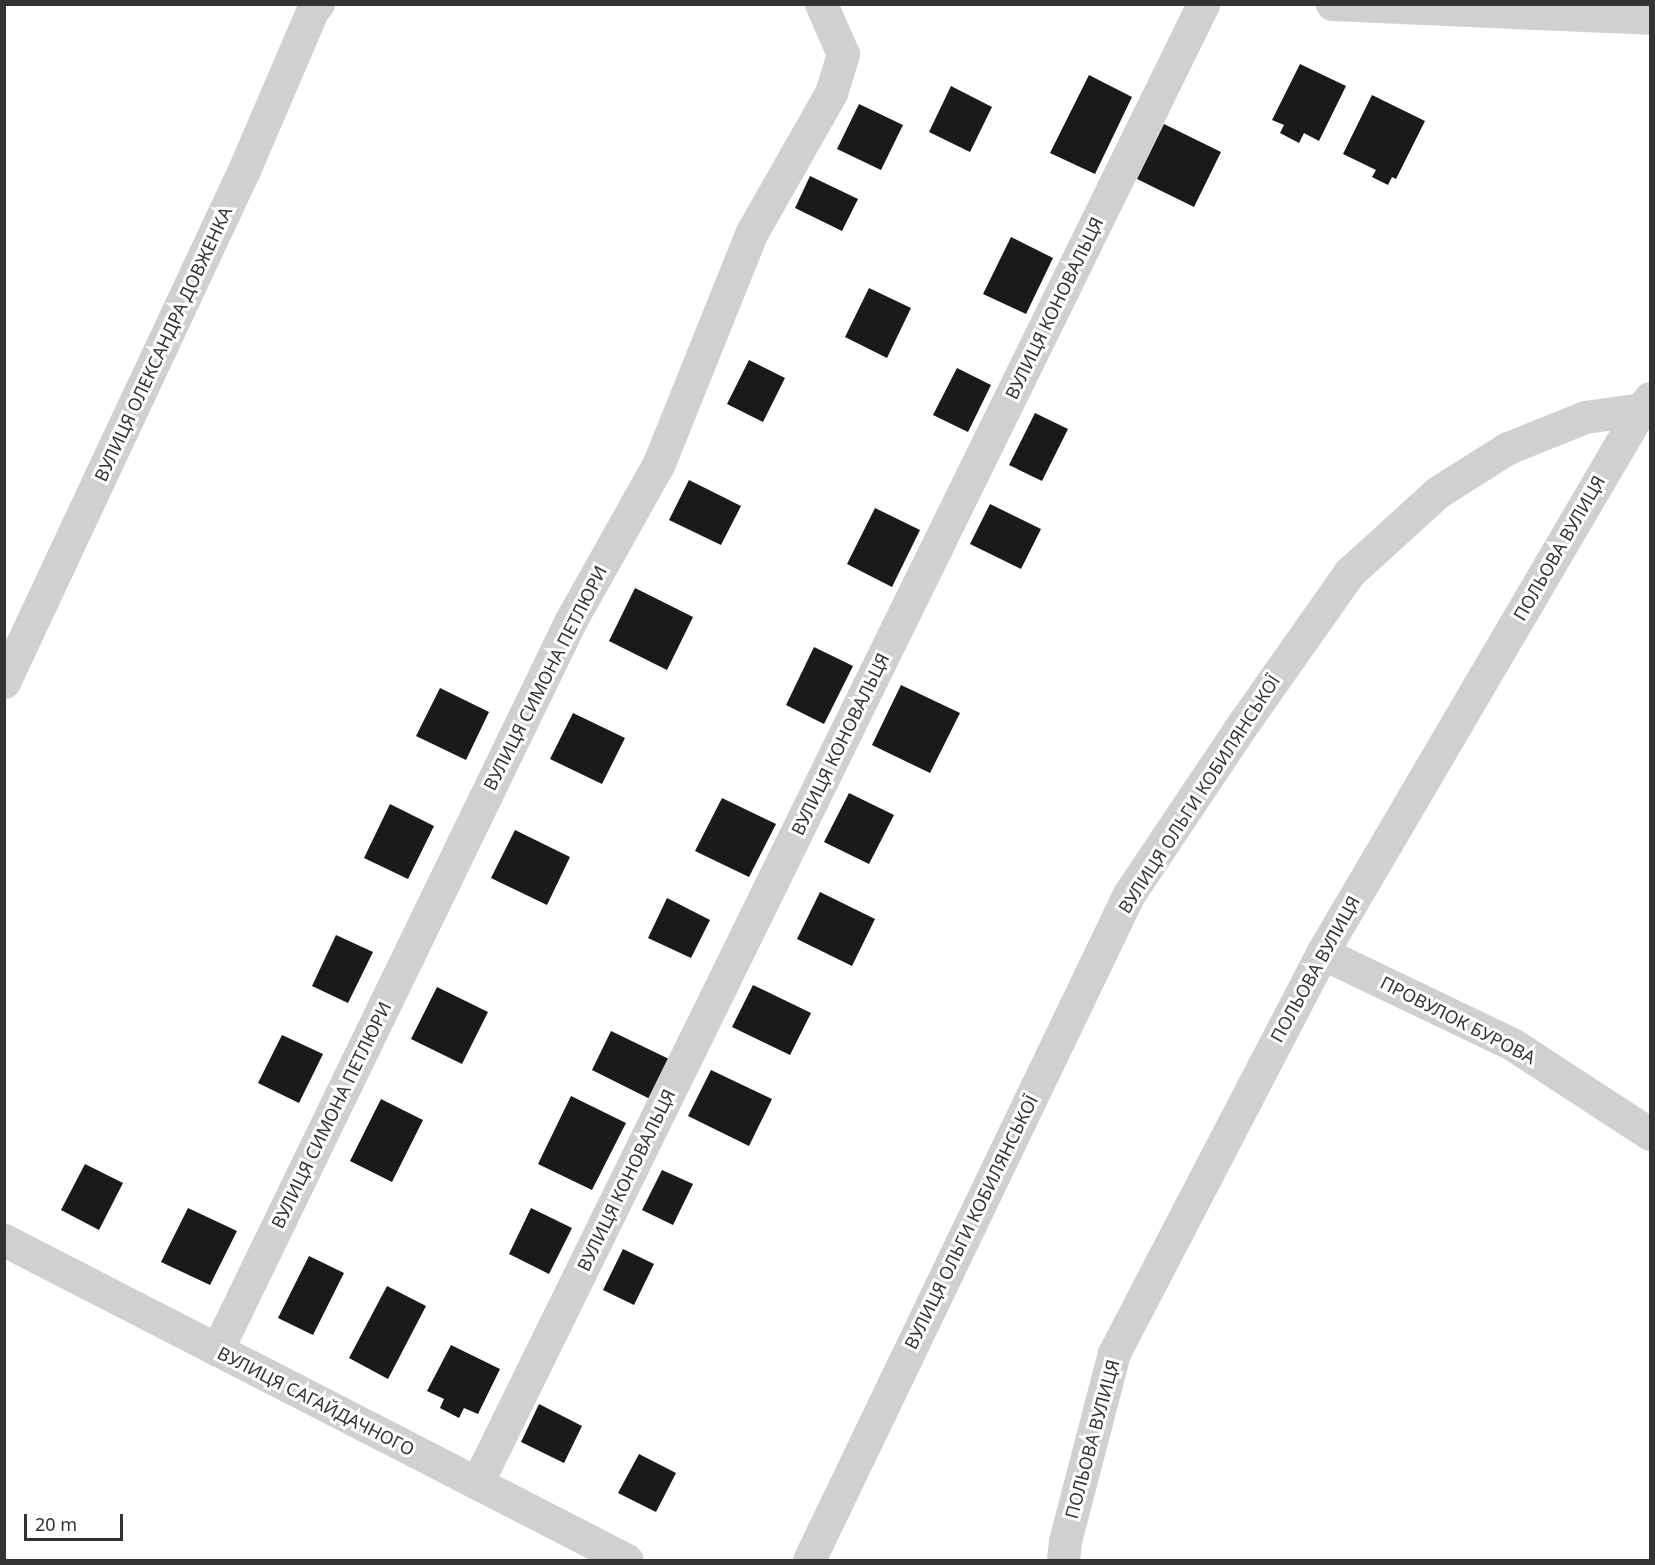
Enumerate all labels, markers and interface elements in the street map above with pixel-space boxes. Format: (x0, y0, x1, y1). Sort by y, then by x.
street label: ВУЛИЦЯ ОЛЕКСАНДРА ДОВЖЕНКА (90, 203, 236, 485)
street label: ВУЛИЦЯ КОНОВАЛЬЦЯ (1000, 213, 1108, 403)
street label: ПОЛЬОВА ВУЛИЦЯ (1509, 472, 1609, 624)
street label: ВУЛИЦЯ СИМОНА ПЕТЛЮРИ (479, 562, 611, 794)
street label: ВУЛИЦЯ КОНОВАЛЬЦЯ (786, 649, 894, 839)
street label: ВУЛИЦЯ ОЛЬГИ КОБИЛЯНСЬКОЇ (1114, 671, 1284, 917)
street label: ПОЛЬОВА ВУЛИЦЯ (1266, 892, 1364, 1046)
street label: ПРОВУЛОК БУРОВА (1377, 972, 1539, 1068)
street label: ВУЛИЦЯ СИМОНА ПЕТЛЮРИ (267, 998, 395, 1232)
street label: ВУЛИЦЯ КОНОВАЛЬЦЯ (572, 1085, 680, 1275)
street label: ВУЛИЦЯ ОЛЬГИ КОБИЛЯНСЬКОЇ (900, 1091, 1042, 1353)
street label: ВУЛИЦЯ САГАЙДАЧНОГО (214, 1342, 418, 1460)
street label: ПОЛЬОВА ВУЛИЦЯ (1060, 1357, 1124, 1521)
scale bar (27, 1502, 126, 1540)
text: 20 m (35, 1512, 77, 1536)

